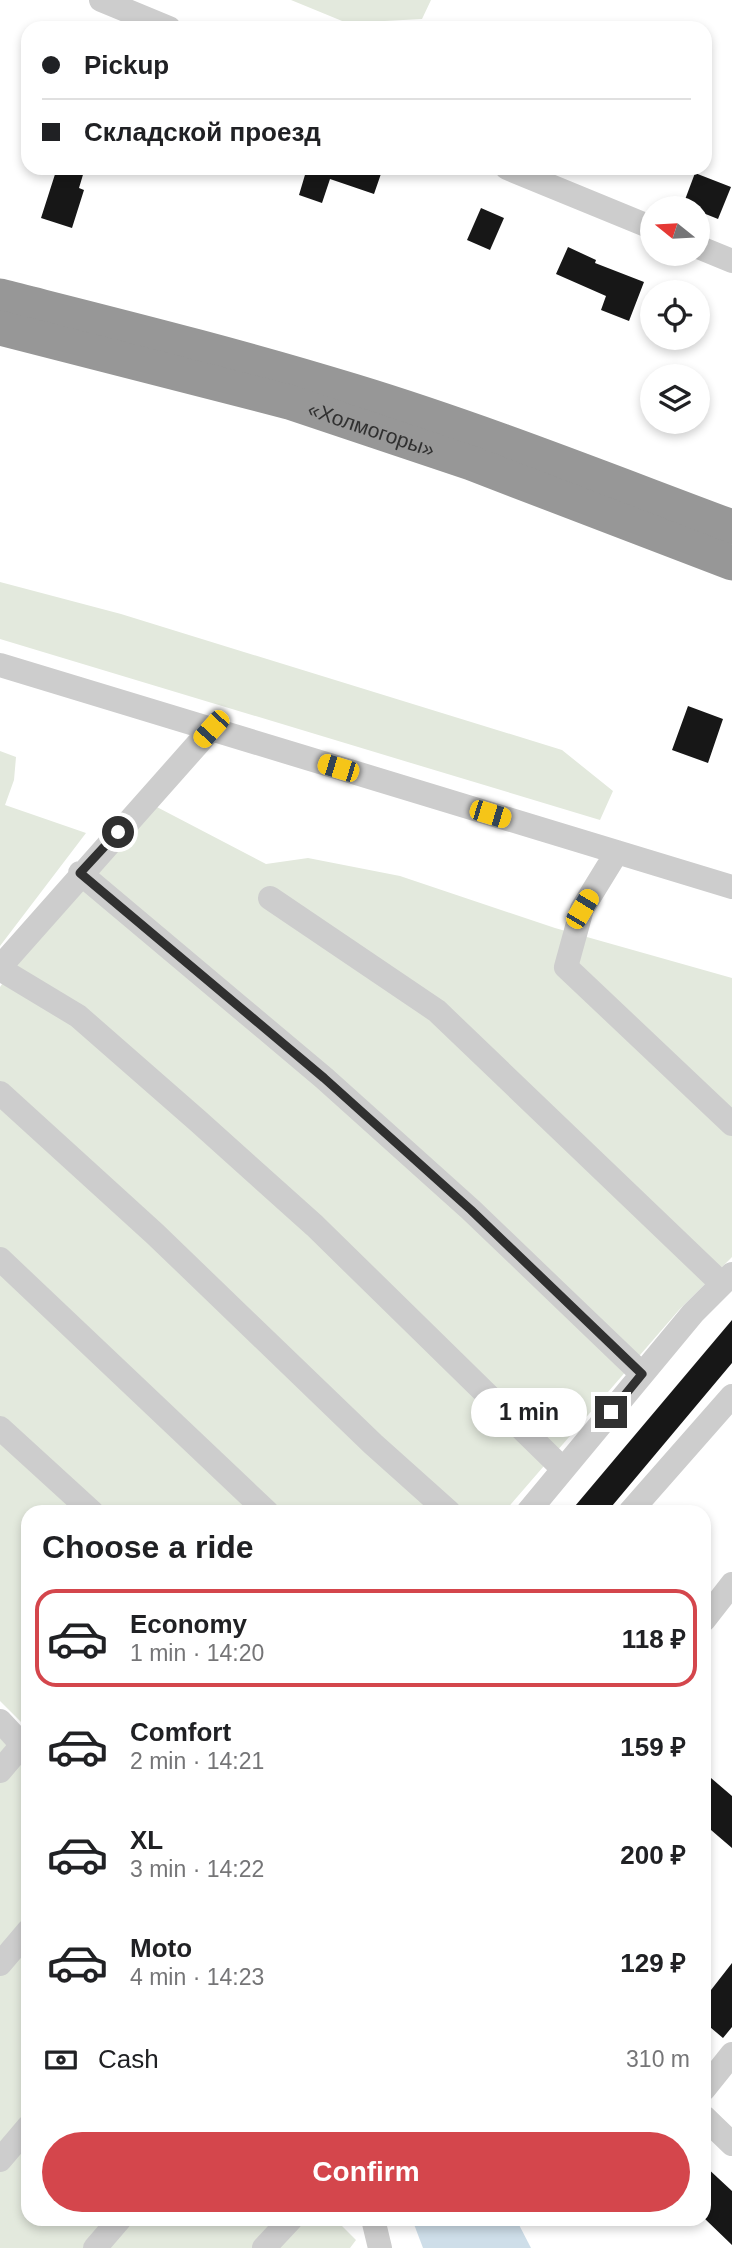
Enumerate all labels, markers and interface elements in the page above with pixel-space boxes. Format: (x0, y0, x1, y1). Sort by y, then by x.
text: Pickup (84, 50, 169, 80)
text: Складской проезд (84, 117, 321, 147)
north arrow (640, 196, 710, 266)
map controls (640, 196, 710, 434)
button: locate (640, 280, 710, 350)
button: layers (640, 364, 710, 434)
street label: «Холмогоры» (305, 397, 438, 461)
car (190, 706, 233, 752)
car (315, 752, 362, 784)
car (467, 798, 514, 830)
route start (102, 816, 134, 848)
car (563, 886, 602, 932)
callout: 1 min (471, 1388, 586, 1436)
route end (595, 1396, 627, 1428)
text: 1 min (499, 1399, 559, 1425)
text: Choose a ride (42, 1529, 254, 1565)
icon: car (46, 1607, 109, 1670)
text: Economy (130, 1609, 247, 1639)
text: 118 ₽ (622, 1624, 686, 1654)
text: 1 min · 14:20 (130, 1640, 264, 1666)
icon: car (46, 1715, 109, 1778)
text: Comfort (130, 1717, 231, 1747)
text: 159 ₽ (620, 1732, 686, 1762)
text: 2 min · 14:21 (130, 1748, 264, 1774)
icon: car (46, 1823, 109, 1886)
text: XL (130, 1825, 163, 1855)
text: 200 ₽ (620, 1840, 686, 1870)
text: 3 min · 14:22 (130, 1856, 264, 1882)
icon: car (46, 1931, 109, 1994)
text: Moto (130, 1933, 192, 1963)
text: 129 ₽ (620, 1948, 686, 1978)
text: 4 min · 14:23 (130, 1964, 264, 1990)
icon: cash (42, 2041, 80, 2079)
text: Cash (98, 2044, 159, 2074)
text: 310 m (626, 2046, 690, 2072)
button: Confirm (42, 2132, 690, 2212)

